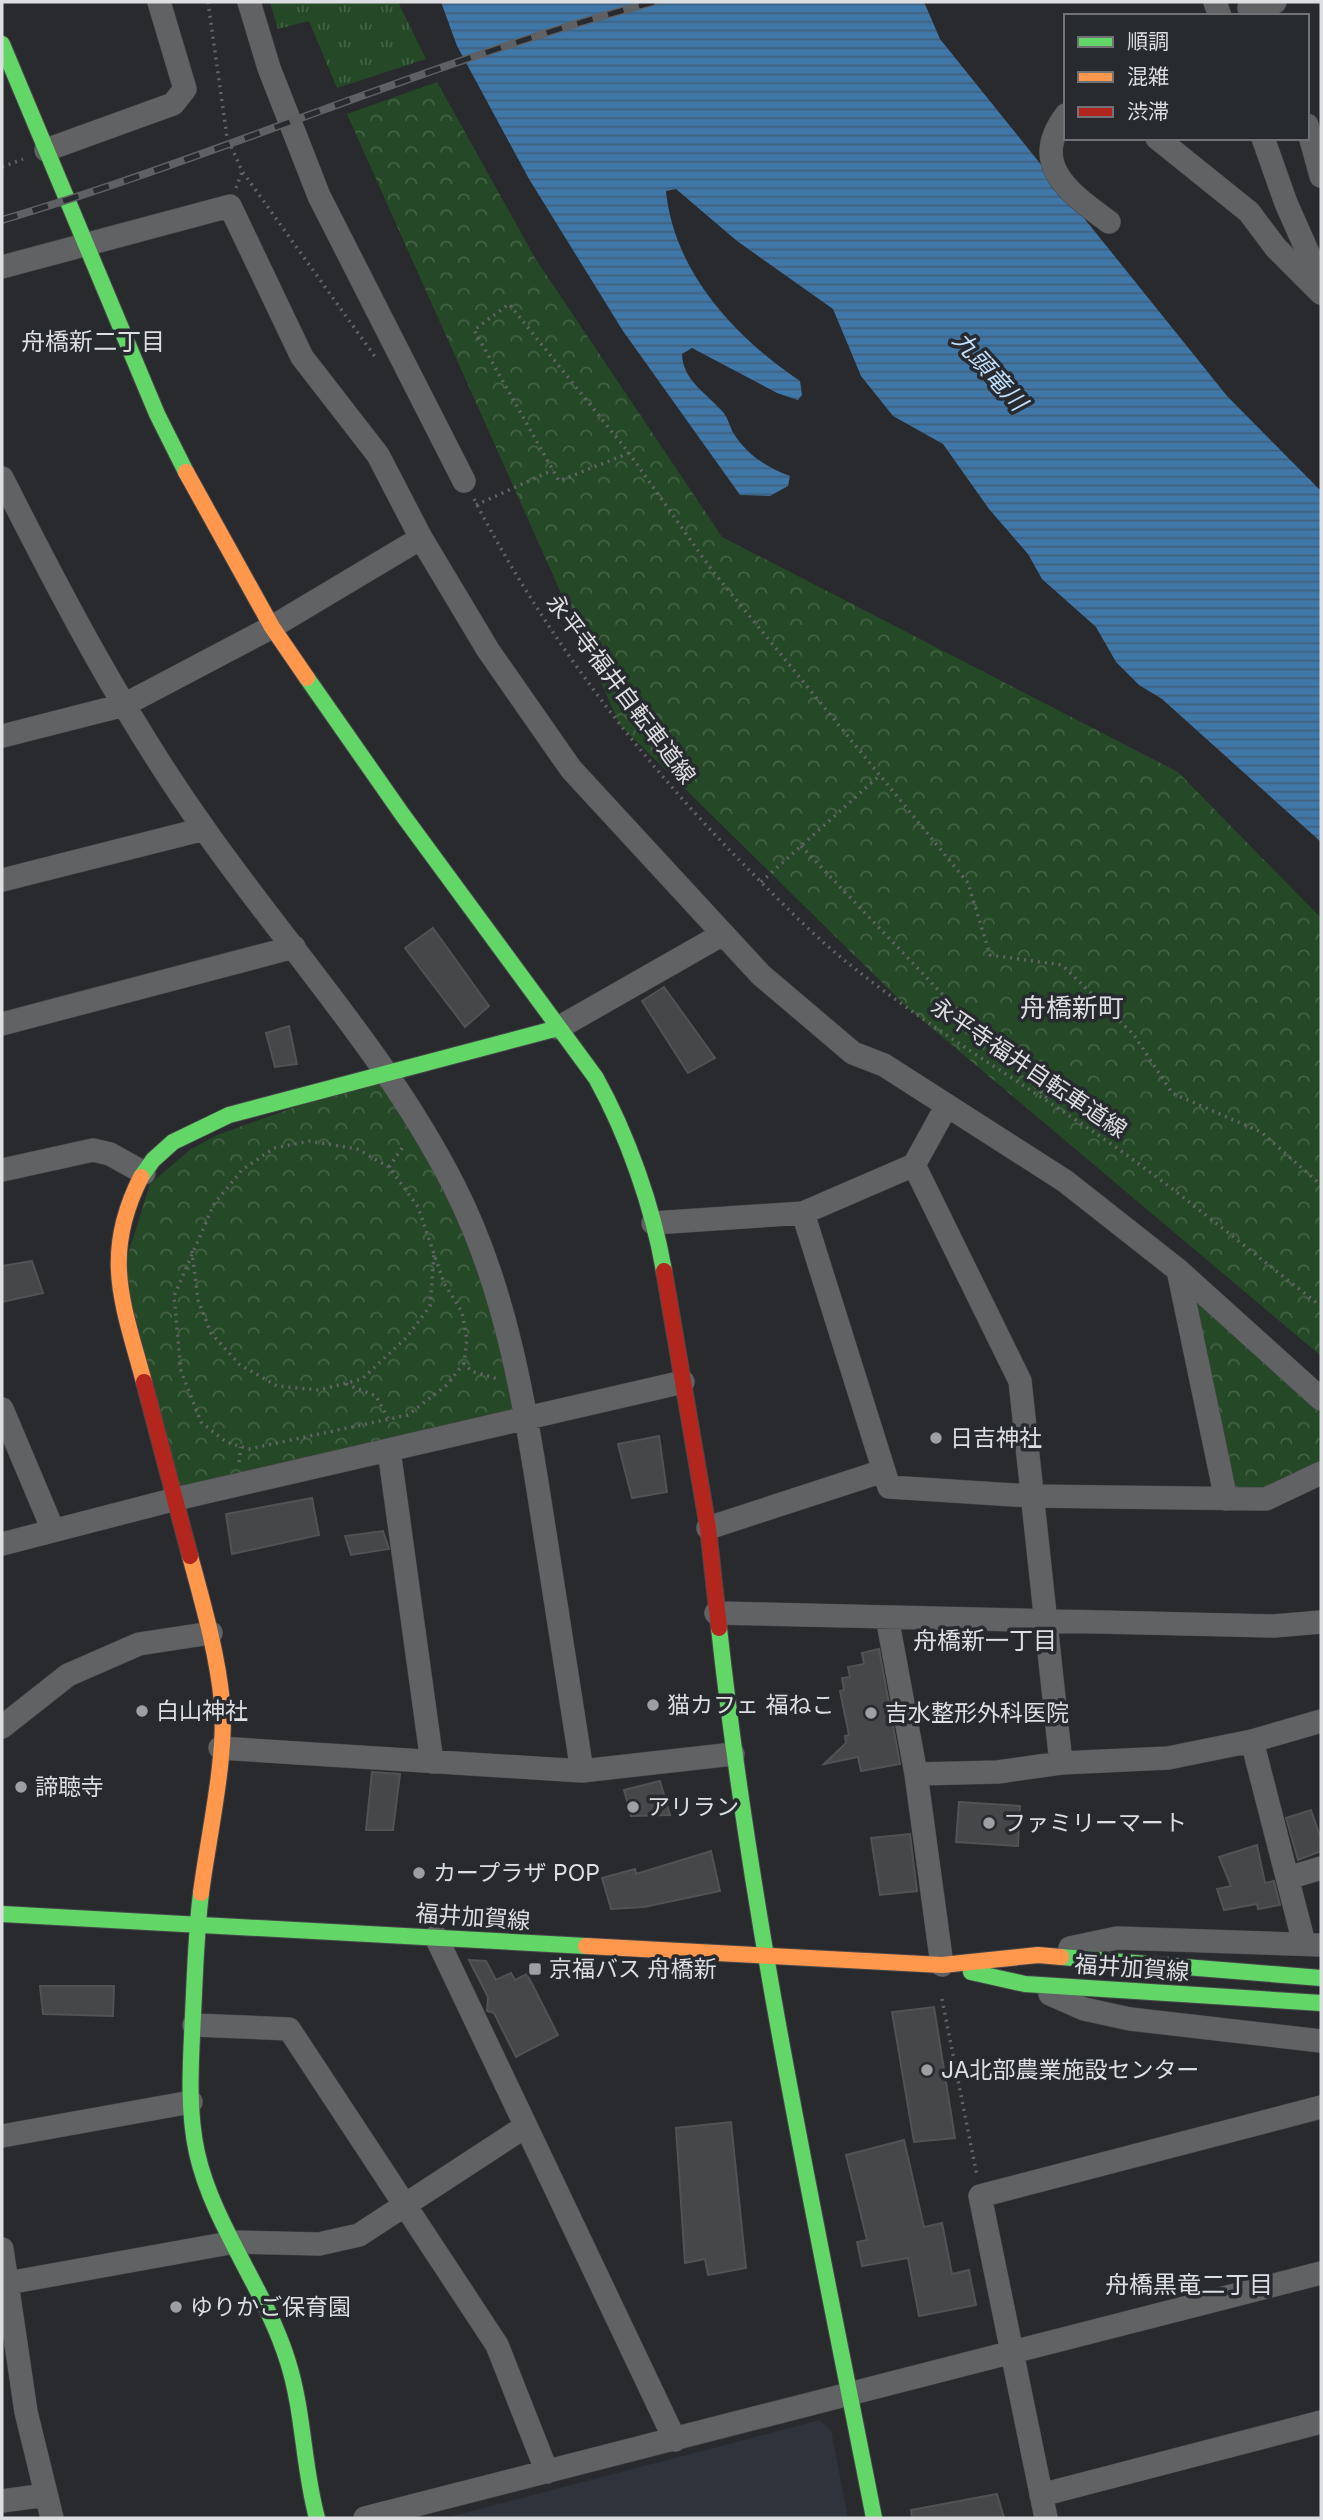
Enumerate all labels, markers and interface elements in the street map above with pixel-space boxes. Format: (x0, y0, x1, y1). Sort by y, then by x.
legend (1064, 14, 1309, 140)
text: 順調 (1127, 29, 1169, 54)
text: 混雑 (1127, 64, 1169, 89)
text: 渋滞 (1127, 99, 1169, 124)
water label: 九頭竜川 (947, 326, 1035, 419)
district label: 舟橋新二丁目 (21, 327, 165, 356)
street label: 永平寺福井自転車道線 (541, 589, 701, 789)
street label: 永平寺福井自転車道線 (926, 992, 1132, 1144)
district label: 舟橋新町 (1020, 992, 1124, 1023)
place label: 日吉神社 (950, 1424, 1042, 1452)
marker: 日吉神社 (928, 1430, 944, 1446)
district label: 舟橋新一丁目 (913, 1626, 1057, 1655)
place label: 猫カフェ 福ねこ (667, 1691, 834, 1719)
place label: 白山神社 (156, 1697, 248, 1725)
marker: 猫カフェ 福ねこ (645, 1697, 661, 1713)
place label: 吉水整形外科医院 (885, 1699, 1069, 1727)
marker: 白山神社 (134, 1703, 150, 1719)
marker: 吉水整形外科医院 (863, 1705, 879, 1721)
place label: 諦聴寺 (35, 1773, 104, 1801)
marker: 諦聴寺 (13, 1779, 29, 1795)
place label: アリラン (647, 1793, 739, 1821)
marker: アリラン (625, 1799, 641, 1815)
place label: ファミリーマート (1003, 1809, 1187, 1837)
marker: ファミリーマート (981, 1815, 997, 1831)
place label: カープラザ POP (433, 1859, 600, 1887)
marker: カープラザ POP (411, 1865, 427, 1881)
street label: 福井加賀線 (415, 1899, 531, 1935)
street label: 福井加賀線 (1074, 1950, 1190, 1986)
place label: 京福バス 舟橋新 (549, 1955, 716, 1983)
marker: 京福バス 舟橋新 (527, 1961, 543, 1977)
place label: JA北部農業施設センター (941, 2056, 1200, 2084)
marker: JA北部農業施設センター (919, 2062, 935, 2078)
district label: 舟橋黒竜二丁目 (1105, 2270, 1273, 2299)
place label: ゆりかご保育園 (190, 2293, 351, 2321)
marker: ゆりかご保育園 (168, 2299, 184, 2315)

